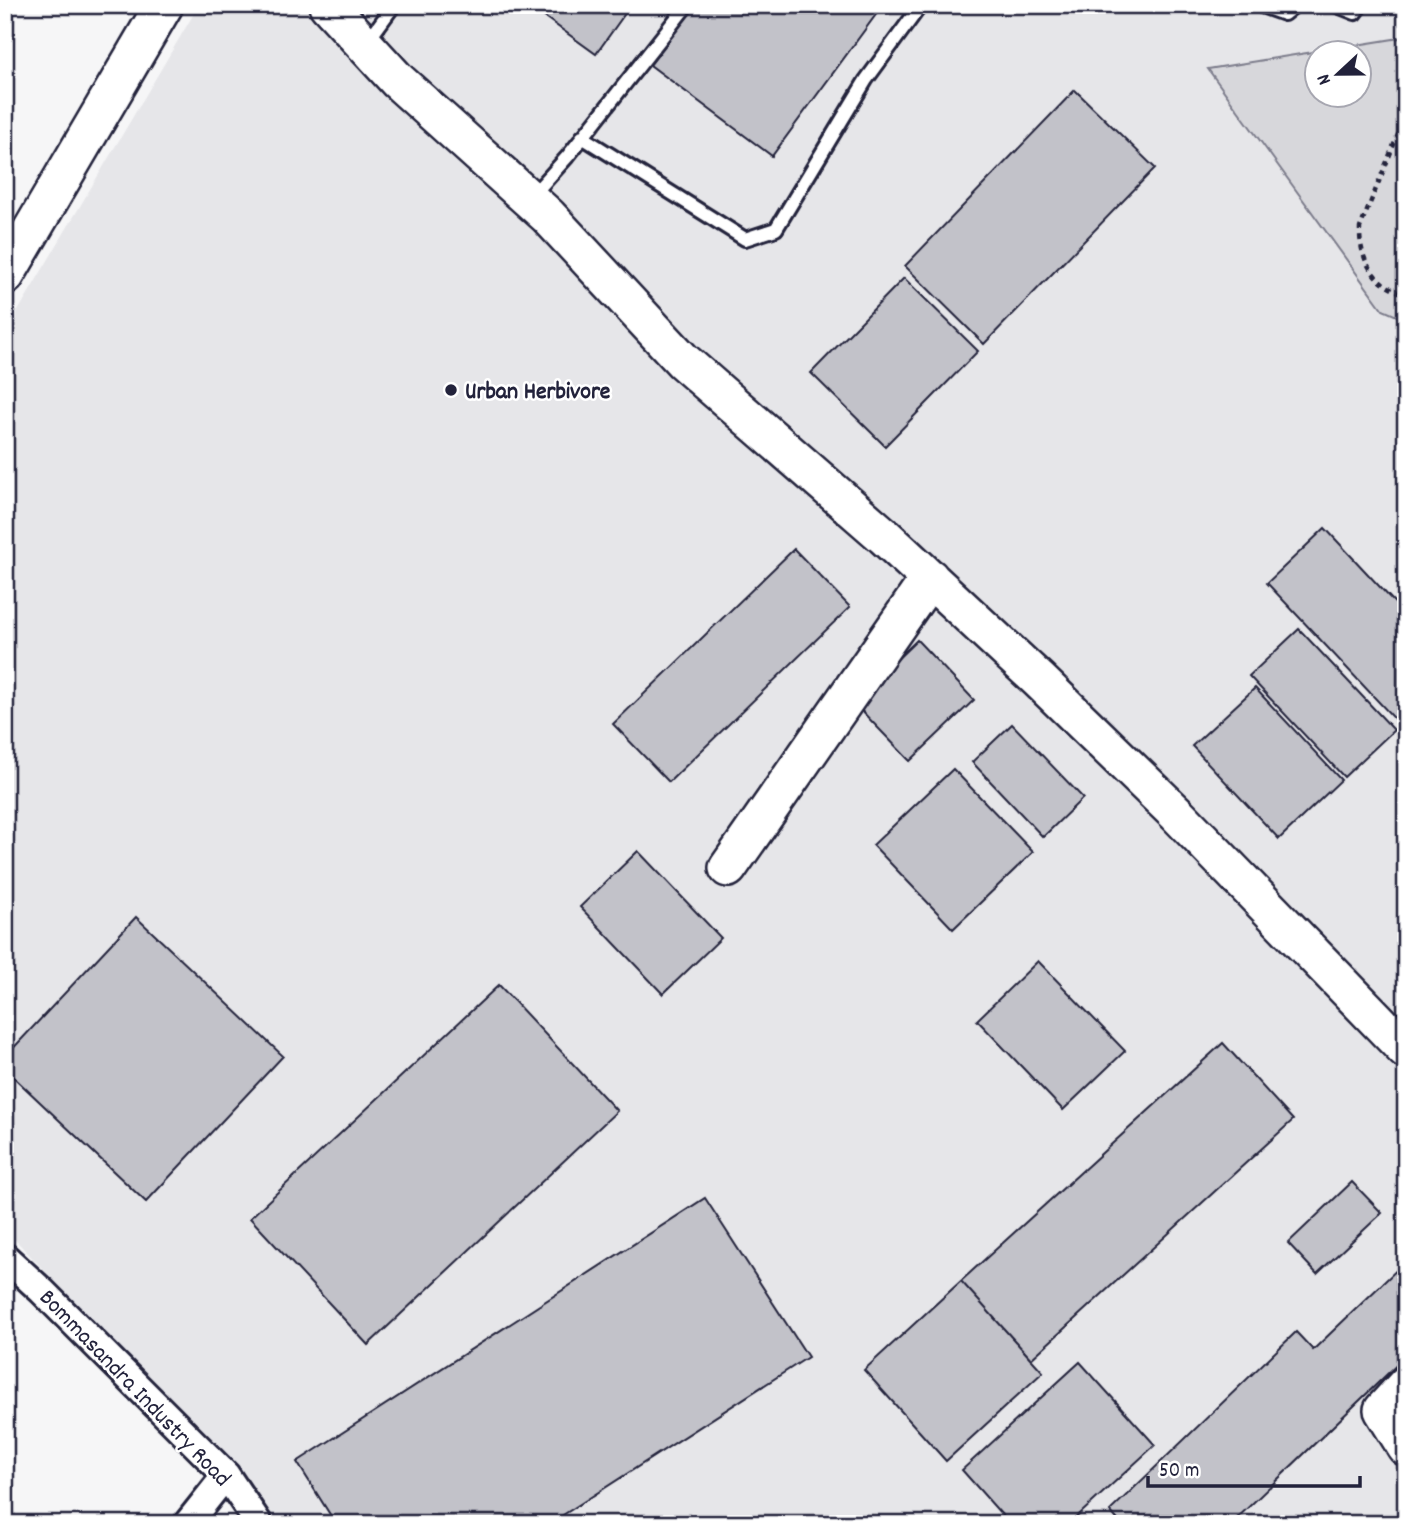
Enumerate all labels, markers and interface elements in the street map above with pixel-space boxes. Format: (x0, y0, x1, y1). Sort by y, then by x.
north arrow (1302, 38, 1372, 108)
text: N (1311, 70, 1340, 88)
place label: Urban Herbivore (465, 376, 611, 410)
marker: Urban Herbivore (443, 382, 459, 398)
street label: Bommasandra Industry Road (30, 1282, 238, 1496)
scale bar (1148, 1445, 1360, 1489)
text: 50 m (1159, 1457, 1199, 1487)

